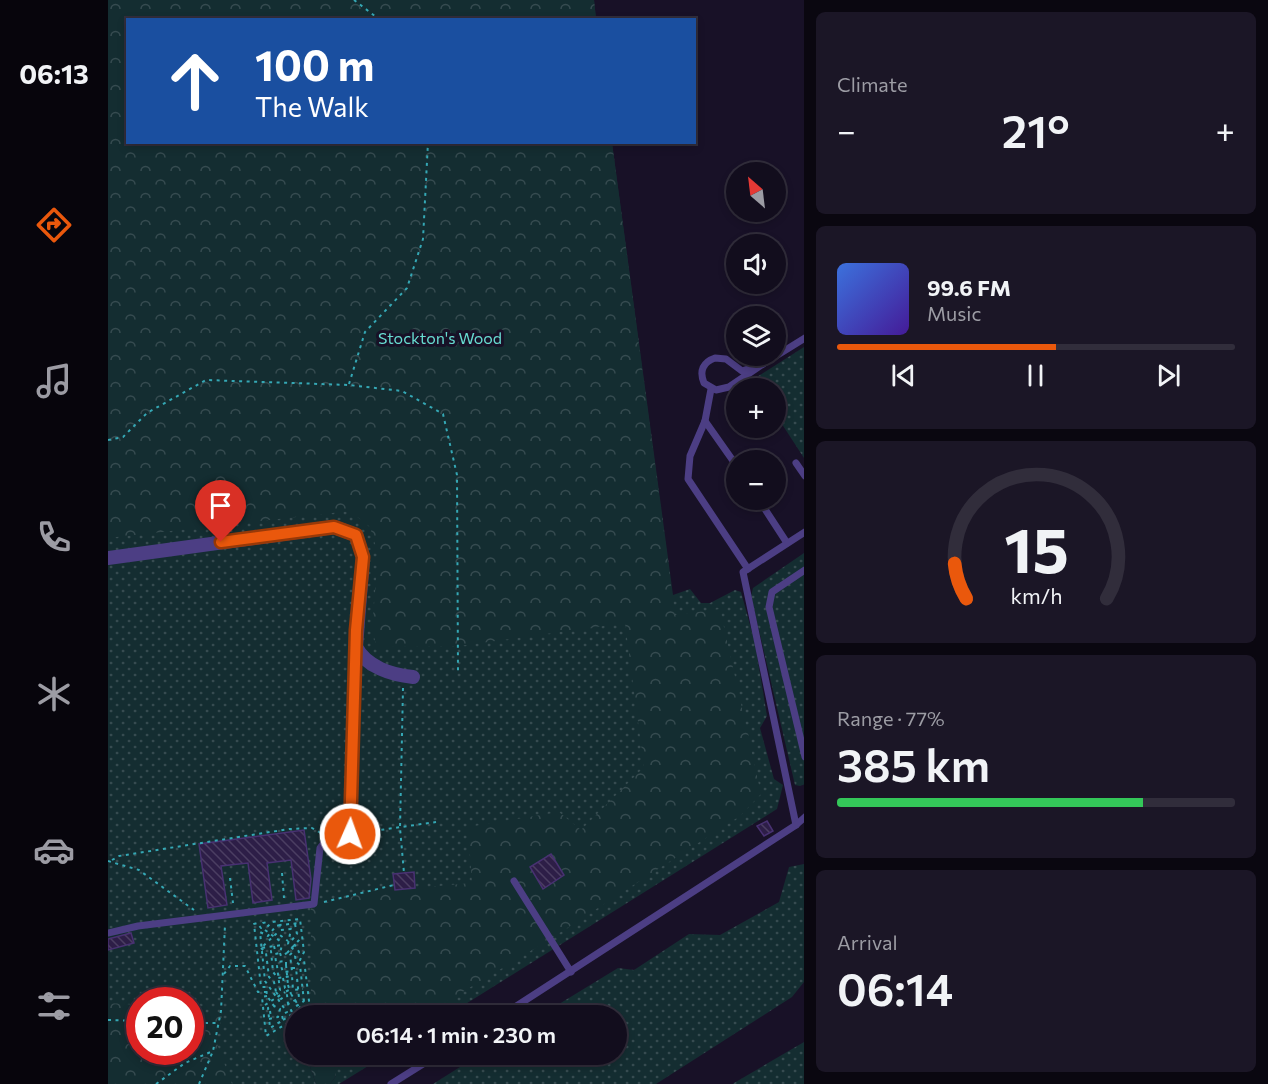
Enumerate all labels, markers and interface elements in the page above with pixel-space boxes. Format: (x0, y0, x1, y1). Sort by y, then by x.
text: 100 m (255, 38, 375, 90)
icon: ahead (156, 42, 234, 120)
text: 06:13 (19, 57, 89, 90)
text: Climate (837, 72, 907, 96)
text: The Walk (255, 90, 369, 123)
text: 21° (1002, 102, 1070, 157)
text: − (837, 109, 856, 150)
text: + (1216, 109, 1235, 150)
north arrow (726, 162, 786, 222)
map controls (726, 162, 786, 510)
icon: directions (33, 204, 75, 246)
button: sound (726, 234, 786, 294)
text: 99.6 FM (927, 274, 1011, 301)
text: Music (927, 301, 981, 325)
button: layers (726, 306, 786, 366)
park label: Stockton's Wood (378, 328, 502, 347)
icon: previous (887, 359, 920, 392)
icon: pause (1019, 359, 1052, 392)
icon: next (1152, 359, 1185, 392)
icon: music (33, 360, 75, 402)
button: + (726, 378, 786, 438)
button: − (726, 450, 786, 510)
pin (195, 480, 246, 542)
icon: arrive (204, 489, 237, 522)
text: 15 (1004, 510, 1068, 586)
icon: phone (33, 516, 75, 558)
text: km/h (1010, 582, 1062, 608)
icon: climate (33, 673, 75, 715)
text: Range · 77% (837, 706, 945, 730)
text: 385 km (837, 736, 990, 791)
position arrow (318, 802, 382, 866)
icon: car (33, 829, 75, 871)
text: Arrival (837, 930, 898, 954)
text: 06:14 (837, 960, 953, 1015)
icon: filters (33, 985, 75, 1027)
speed limit sign: 20 (126, 987, 204, 1065)
text: 06:14 · 1 min · 230 m (356, 1021, 556, 1048)

